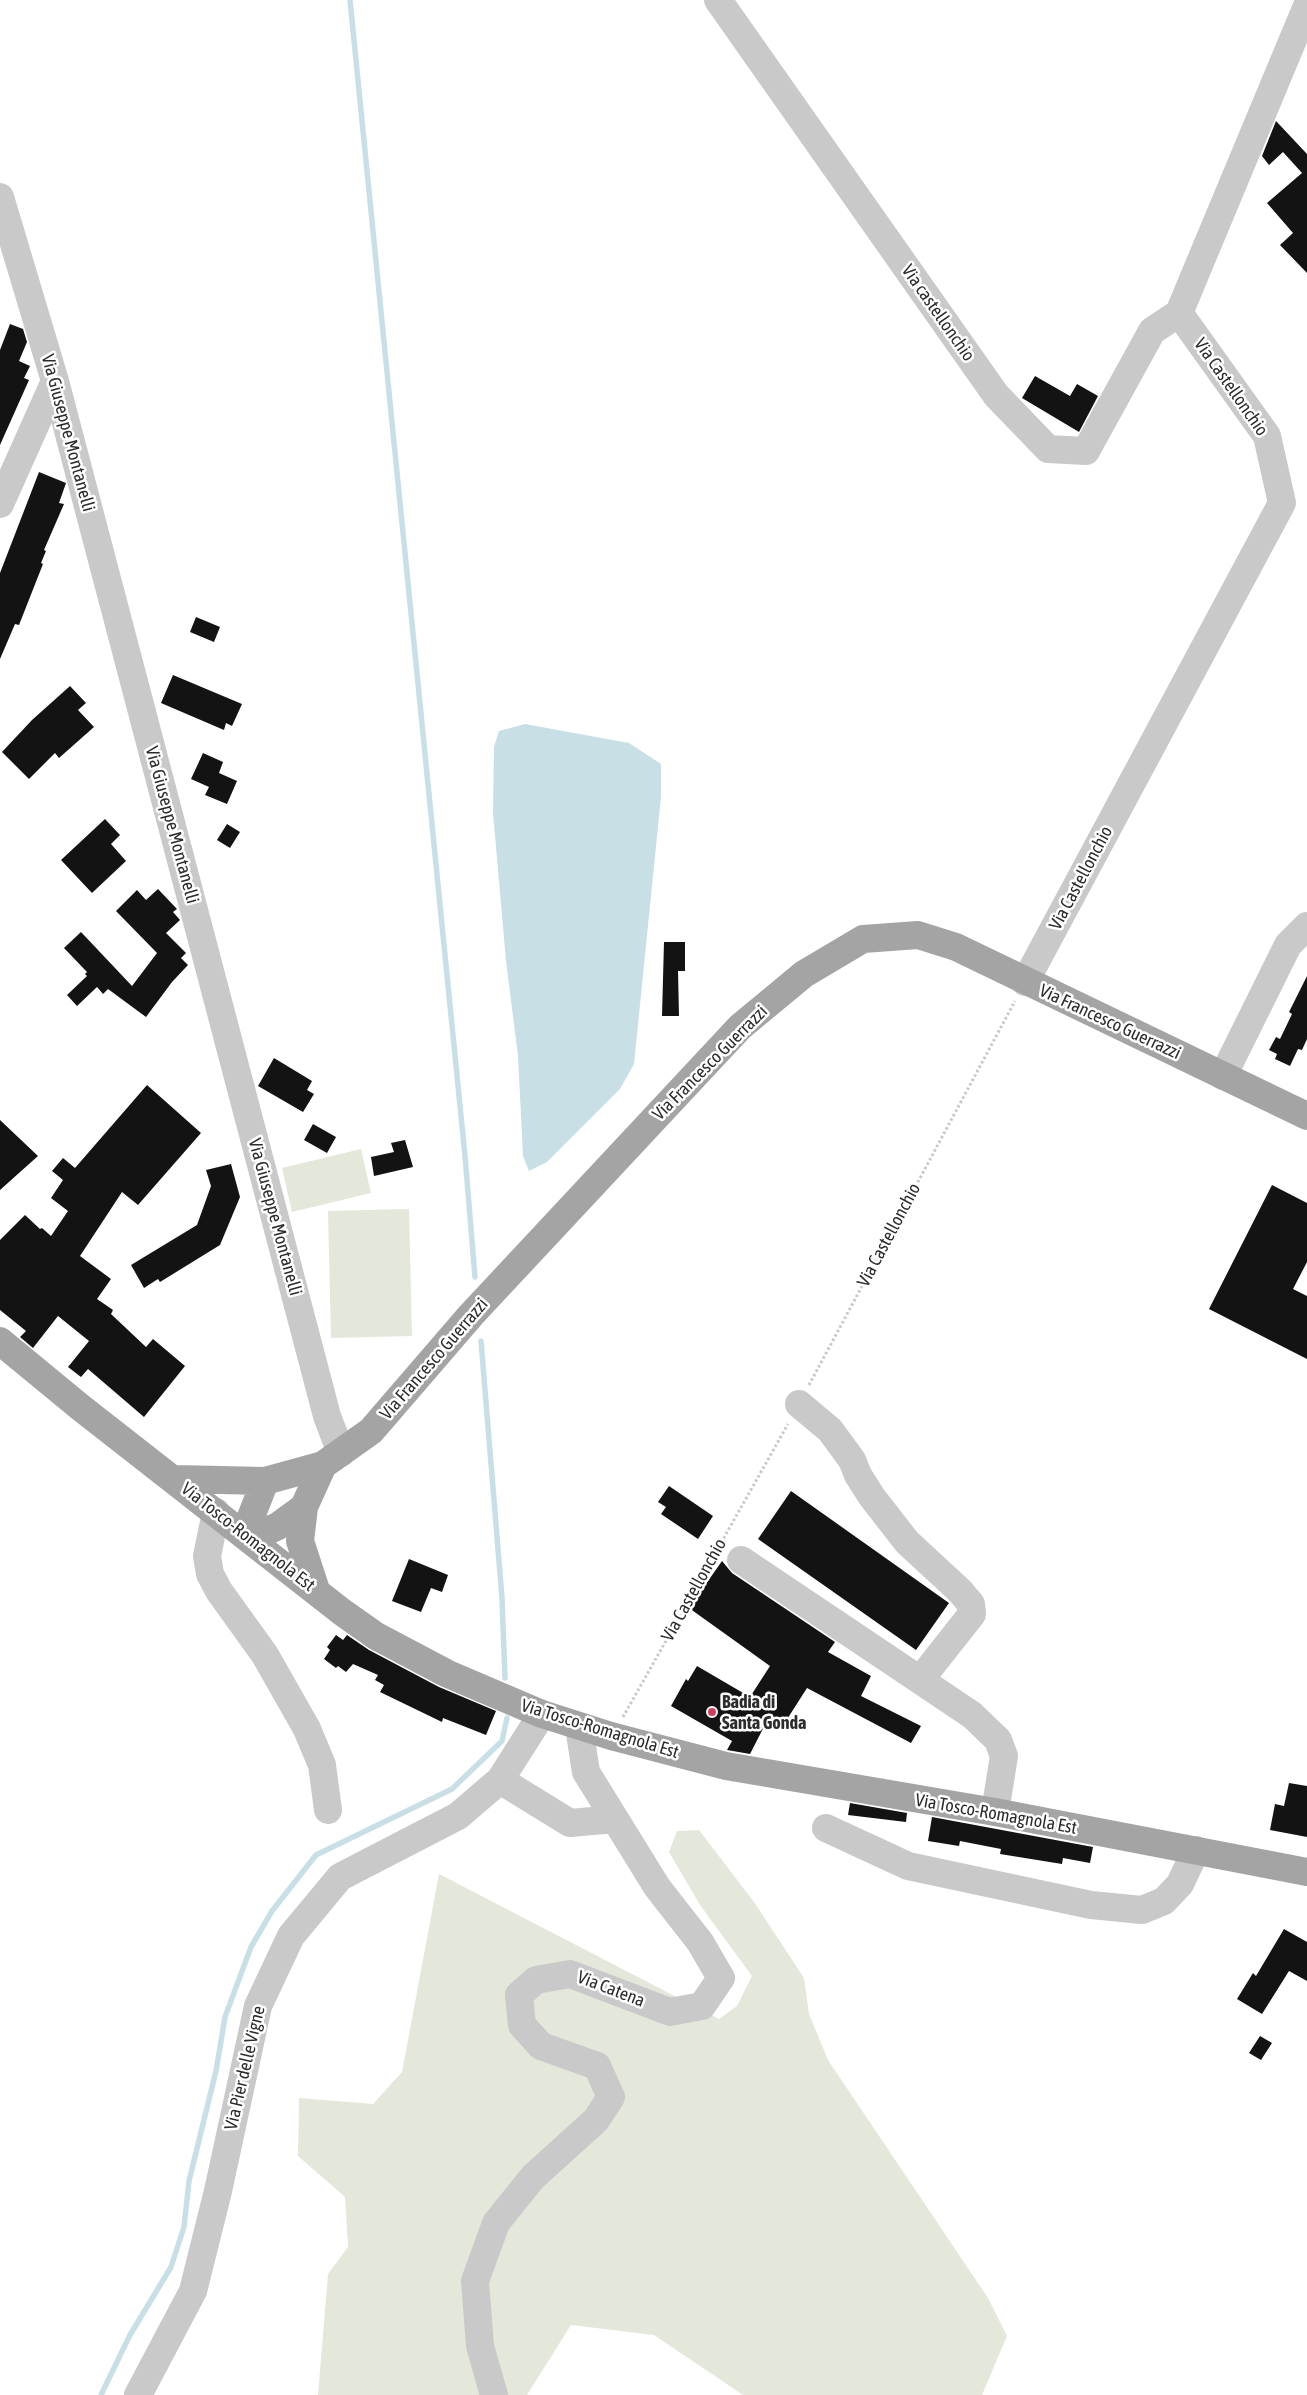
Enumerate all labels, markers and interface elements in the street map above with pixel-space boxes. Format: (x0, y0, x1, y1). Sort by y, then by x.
street label: Via castellonchio (897, 261, 979, 365)
street label: Via Castellonchio (1189, 334, 1273, 440)
street label: Via Giuseppe Montanelli (37, 352, 99, 514)
street label: Via Giuseppe Montanelli (141, 744, 203, 906)
street label: Via Castellonchio (1045, 822, 1117, 934)
street label: Via Francesco Guerrazzi (1036, 980, 1184, 1064)
street label: Via Francesco Guerrazzi (648, 1001, 772, 1125)
street label: Via Giuseppe Montanelli (244, 1136, 306, 1298)
street label: Via Castellonchio (853, 1179, 925, 1291)
street label: Via Francesco Guerrazzi (375, 1294, 493, 1424)
street label: Via Tosco-Romagnola Est (177, 1478, 319, 1596)
street label: Via Castellonchio (657, 1535, 731, 1645)
place label: Badia di Santa Gonda (722, 1691, 806, 1734)
street label: Via Tosco-Romagnola Est (519, 1695, 681, 1763)
marker: Badia di Santa Gonda (706, 1706, 718, 1718)
street label: Via Tosco-Romagnola Est (914, 1789, 1078, 1839)
street label: Via Catena (574, 1966, 648, 2012)
street label: Via Pier delle Vigne (220, 2004, 270, 2132)

